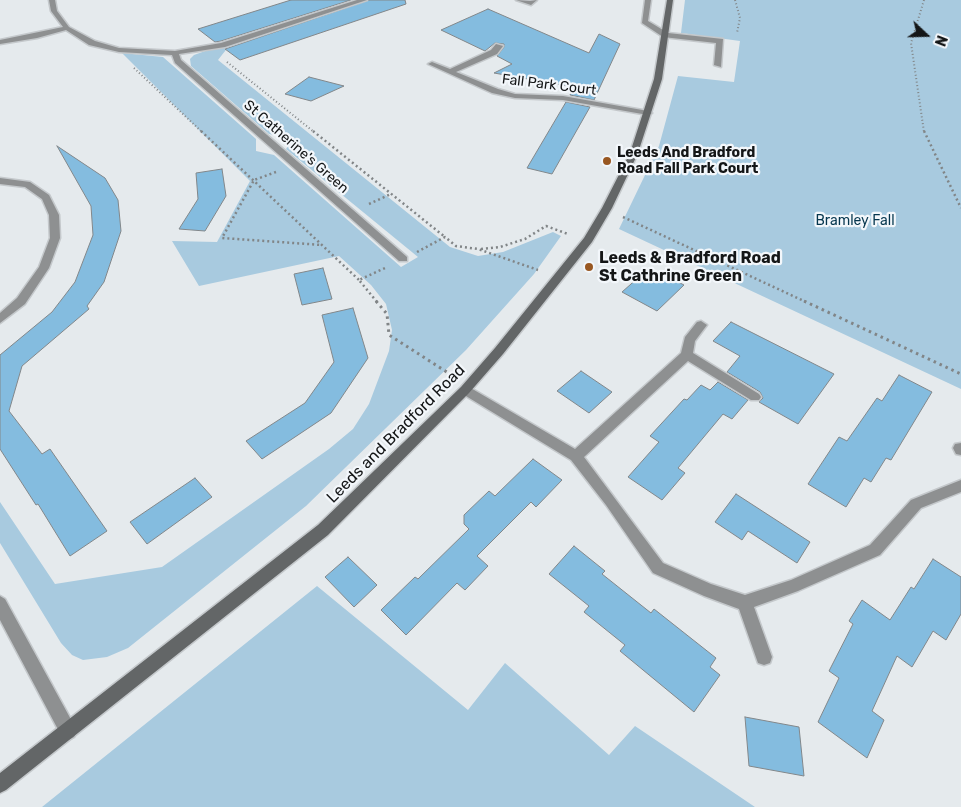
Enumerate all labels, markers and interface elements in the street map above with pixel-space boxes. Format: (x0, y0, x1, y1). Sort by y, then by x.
north arrow (901, 10, 951, 60)
text: N (931, 33, 950, 48)
street label: Fall Park Court (501, 71, 597, 99)
street label: St Catherine's Green (240, 97, 352, 197)
place label: Leeds And Bradford Road Fall Park Court (617, 145, 758, 178)
marker: Leeds And Bradford Road Fall Park Court (601, 155, 613, 167)
park label: Bramley Fall (815, 213, 895, 229)
place label: Leeds & Bradford Road St Cathrine Green (599, 248, 781, 286)
marker: Leeds & Bradford Road St Cathrine Green (583, 261, 595, 273)
street label: Leeds and Bradford Road (323, 361, 469, 507)

